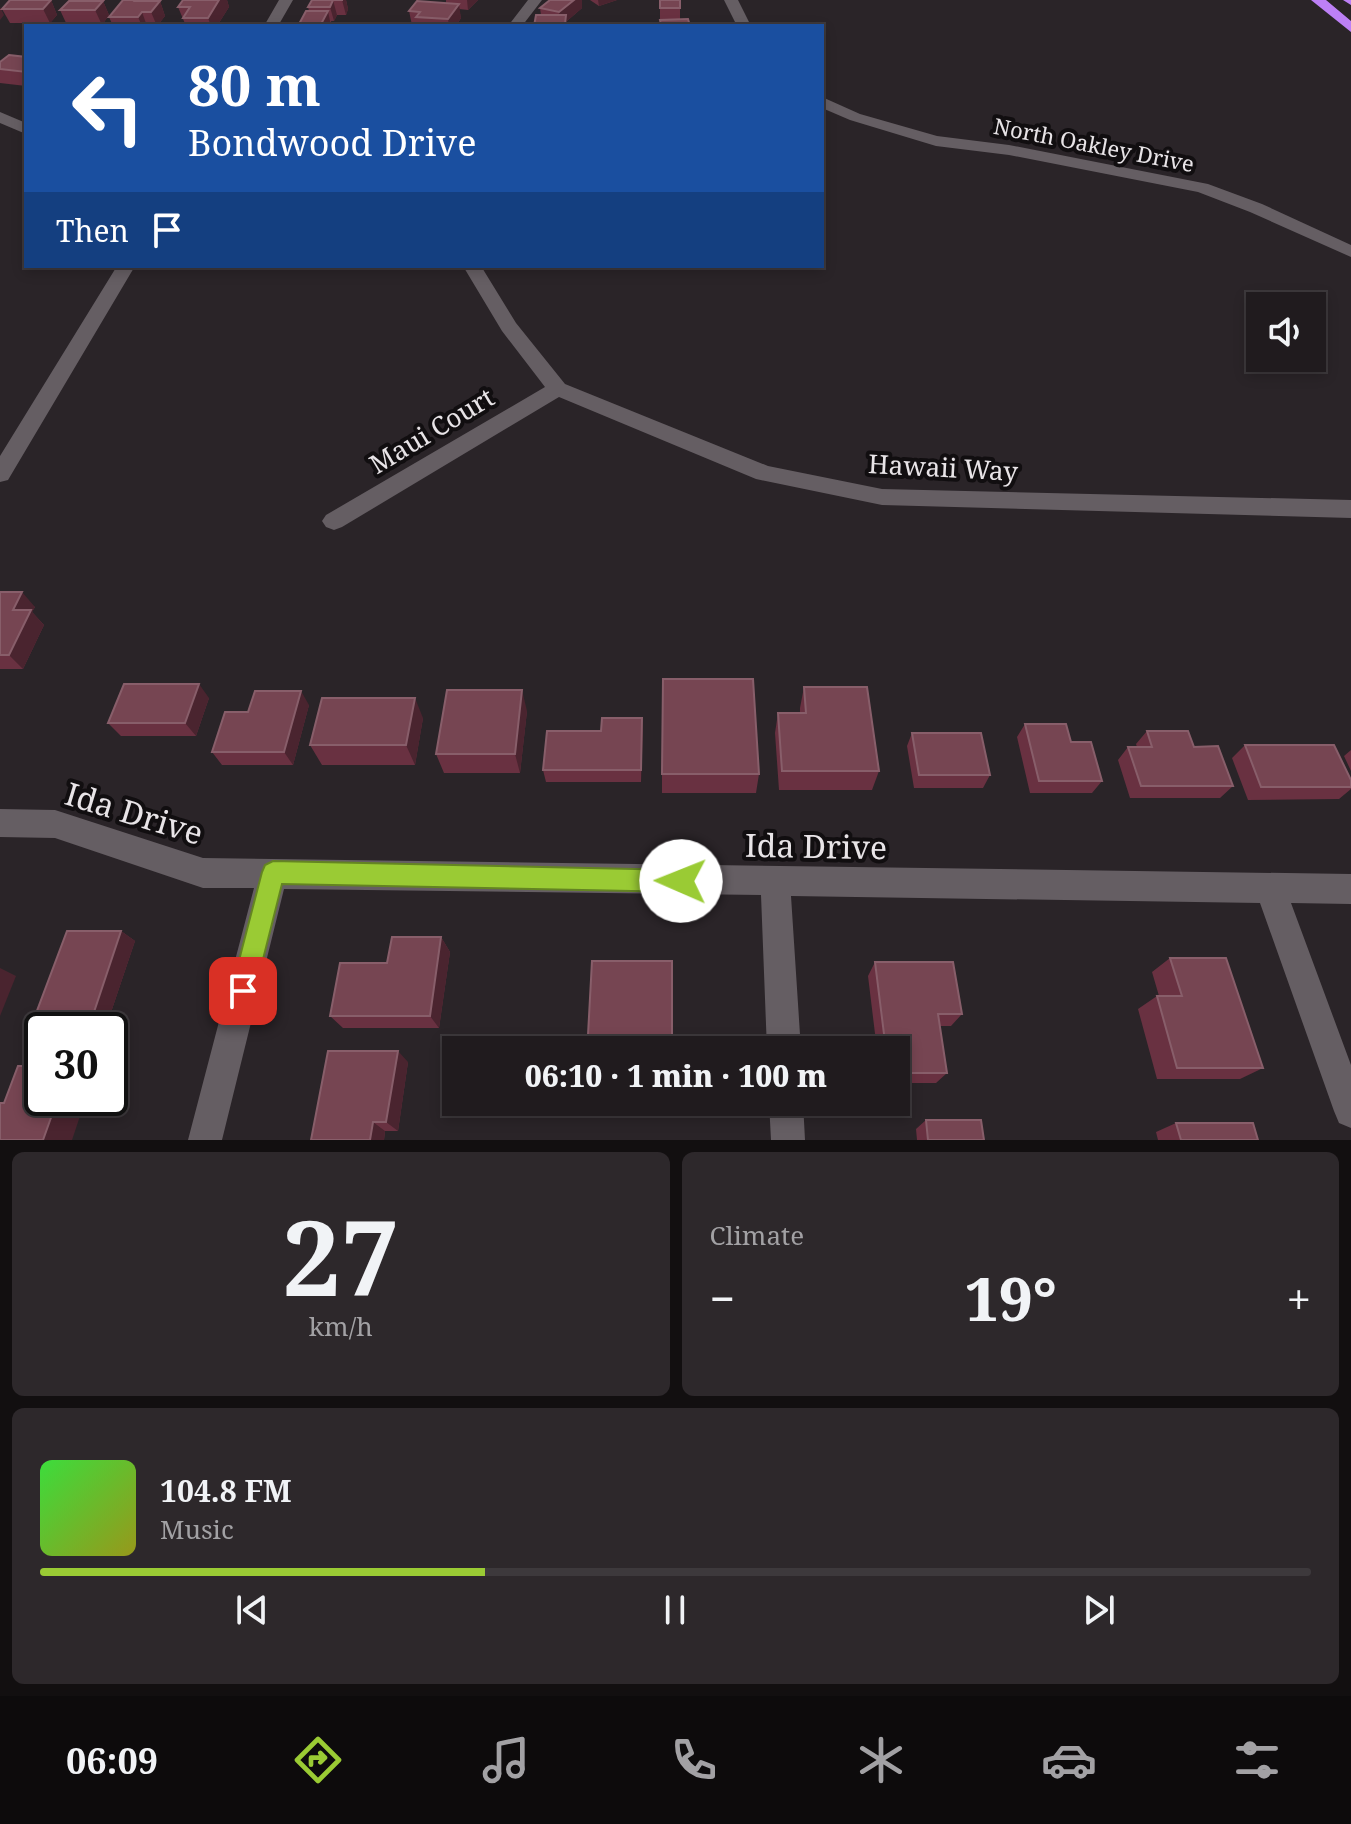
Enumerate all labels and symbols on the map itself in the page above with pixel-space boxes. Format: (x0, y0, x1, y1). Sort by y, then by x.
street label: North Oakley Drive (991, 110, 1197, 178)
street label: Maui Court (362, 379, 501, 481)
street label: Hawaii Way (867, 445, 1019, 489)
street label: Ida Drive (60, 771, 209, 854)
street label: Ida Drive (745, 823, 887, 868)
position arrow (639, 839, 723, 923)
pin (209, 957, 277, 1025)
speed limit sign: 30 (24, 1012, 128, 1116)

